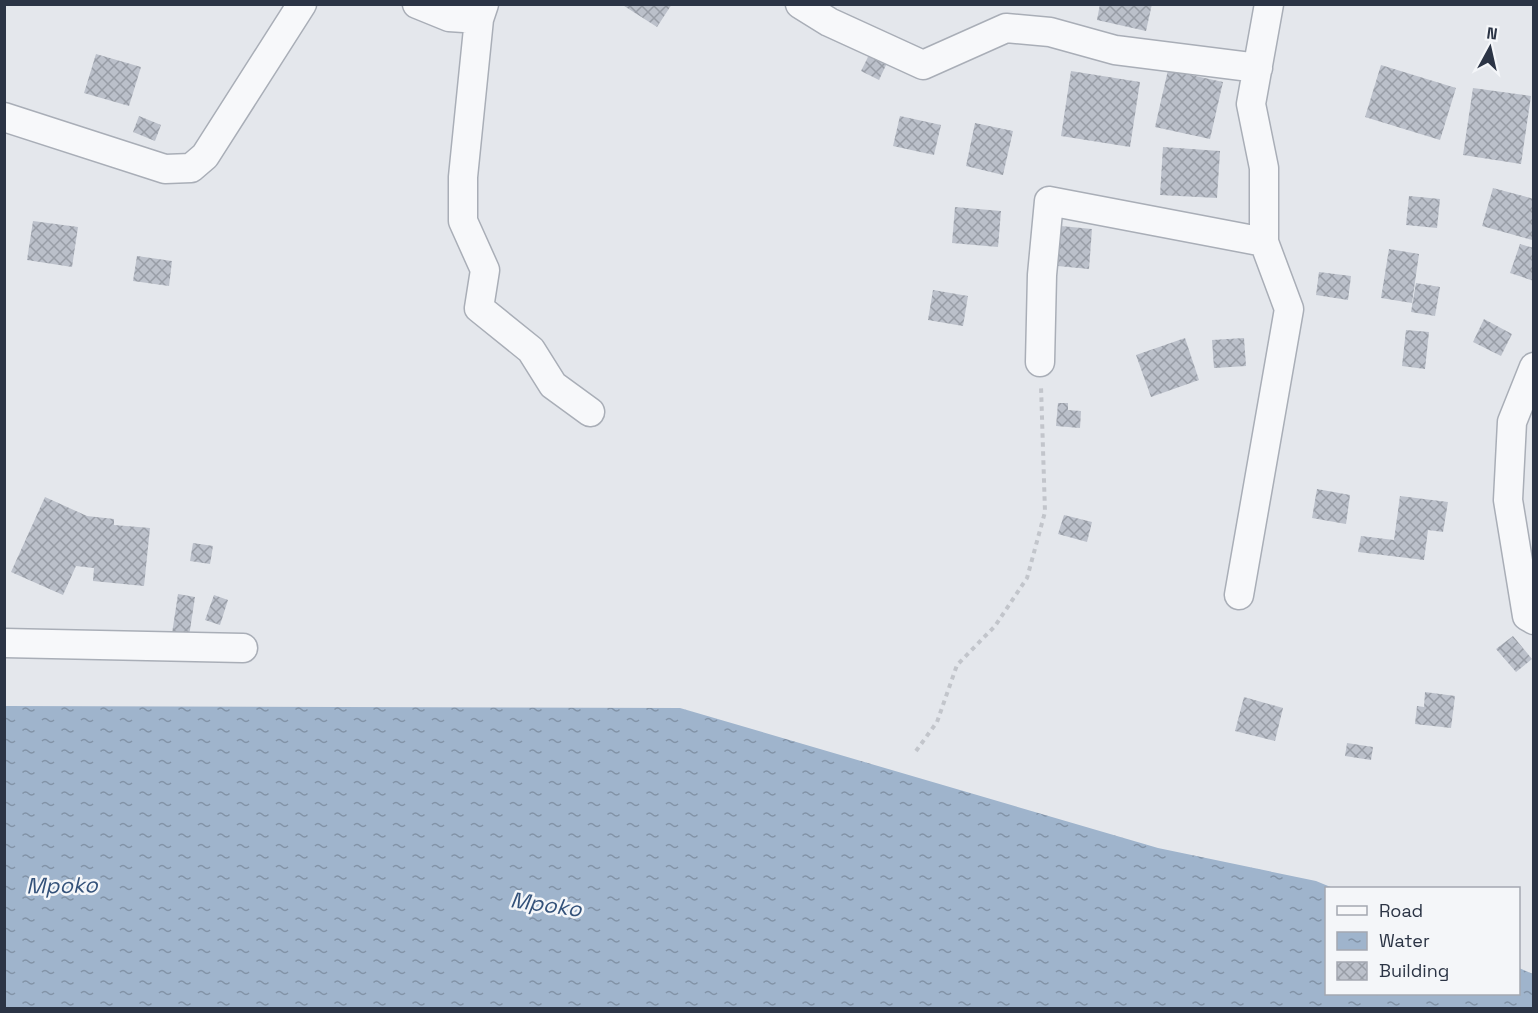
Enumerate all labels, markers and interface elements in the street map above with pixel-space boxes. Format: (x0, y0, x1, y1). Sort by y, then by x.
north arrow (1460, 18, 1520, 78)
text: N (1485, 22, 1499, 45)
water label: Mpoko (26, 870, 99, 900)
water label: Mpoko (509, 885, 585, 923)
legend (1325, 887, 1520, 995)
text: Road (1379, 899, 1423, 922)
text: Water (1379, 929, 1430, 952)
text: Building (1379, 959, 1449, 982)

